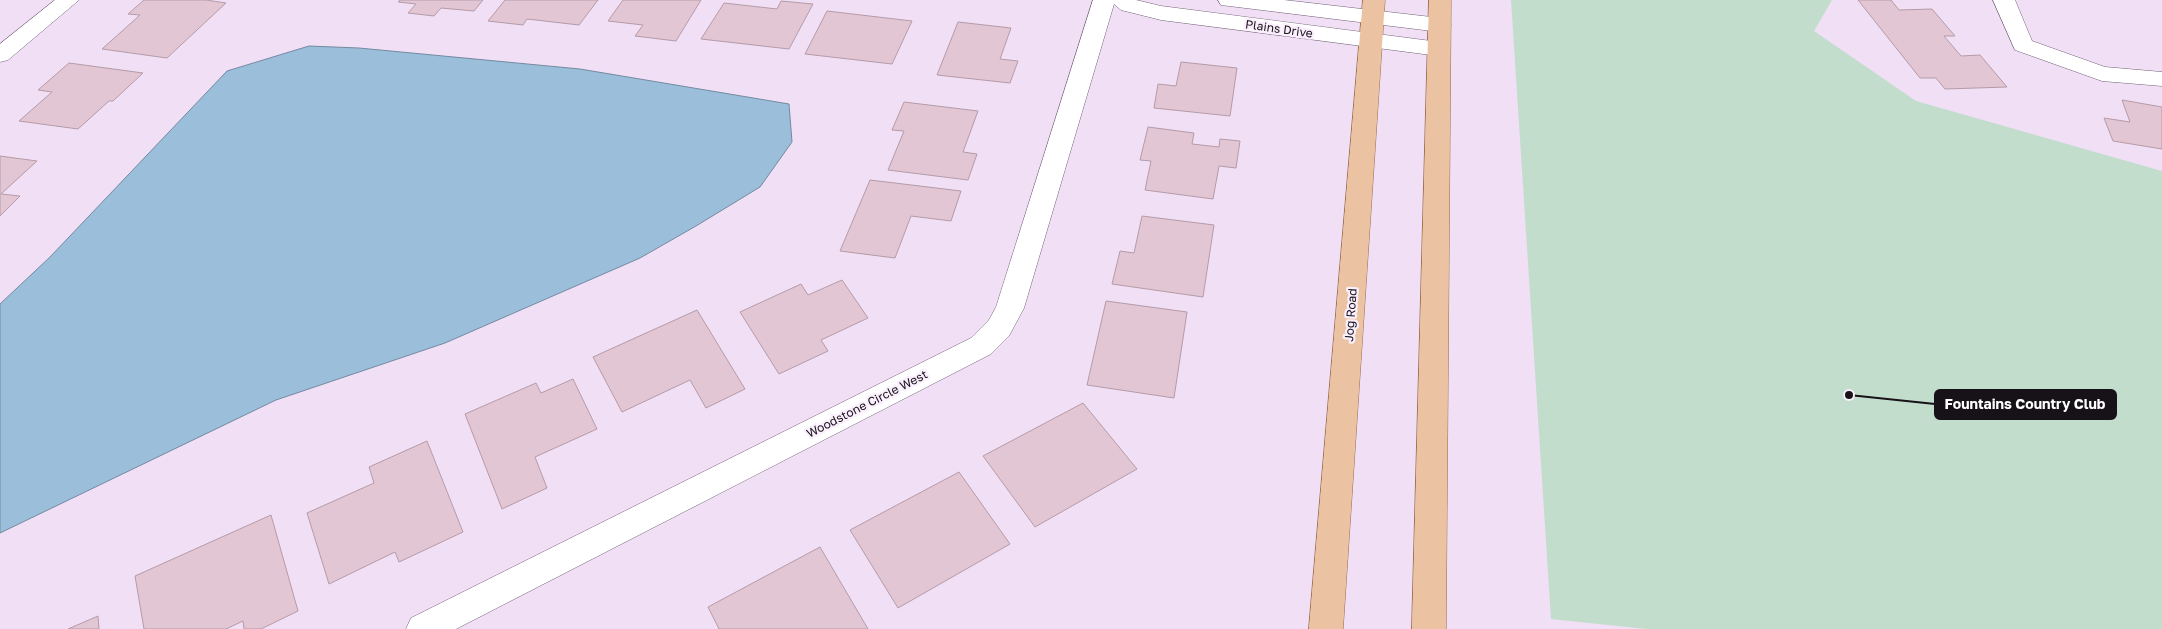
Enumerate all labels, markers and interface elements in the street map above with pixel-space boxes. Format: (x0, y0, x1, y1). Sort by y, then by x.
street label: Plains Drive (1244, 16, 1314, 41)
street label: Jog Road (1341, 288, 1360, 342)
street label: Woodstone Circle West (804, 366, 930, 441)
callout: Fountains Country Club (1935, 390, 2116, 419)
text: Fountains Country Club (1945, 395, 2106, 412)

